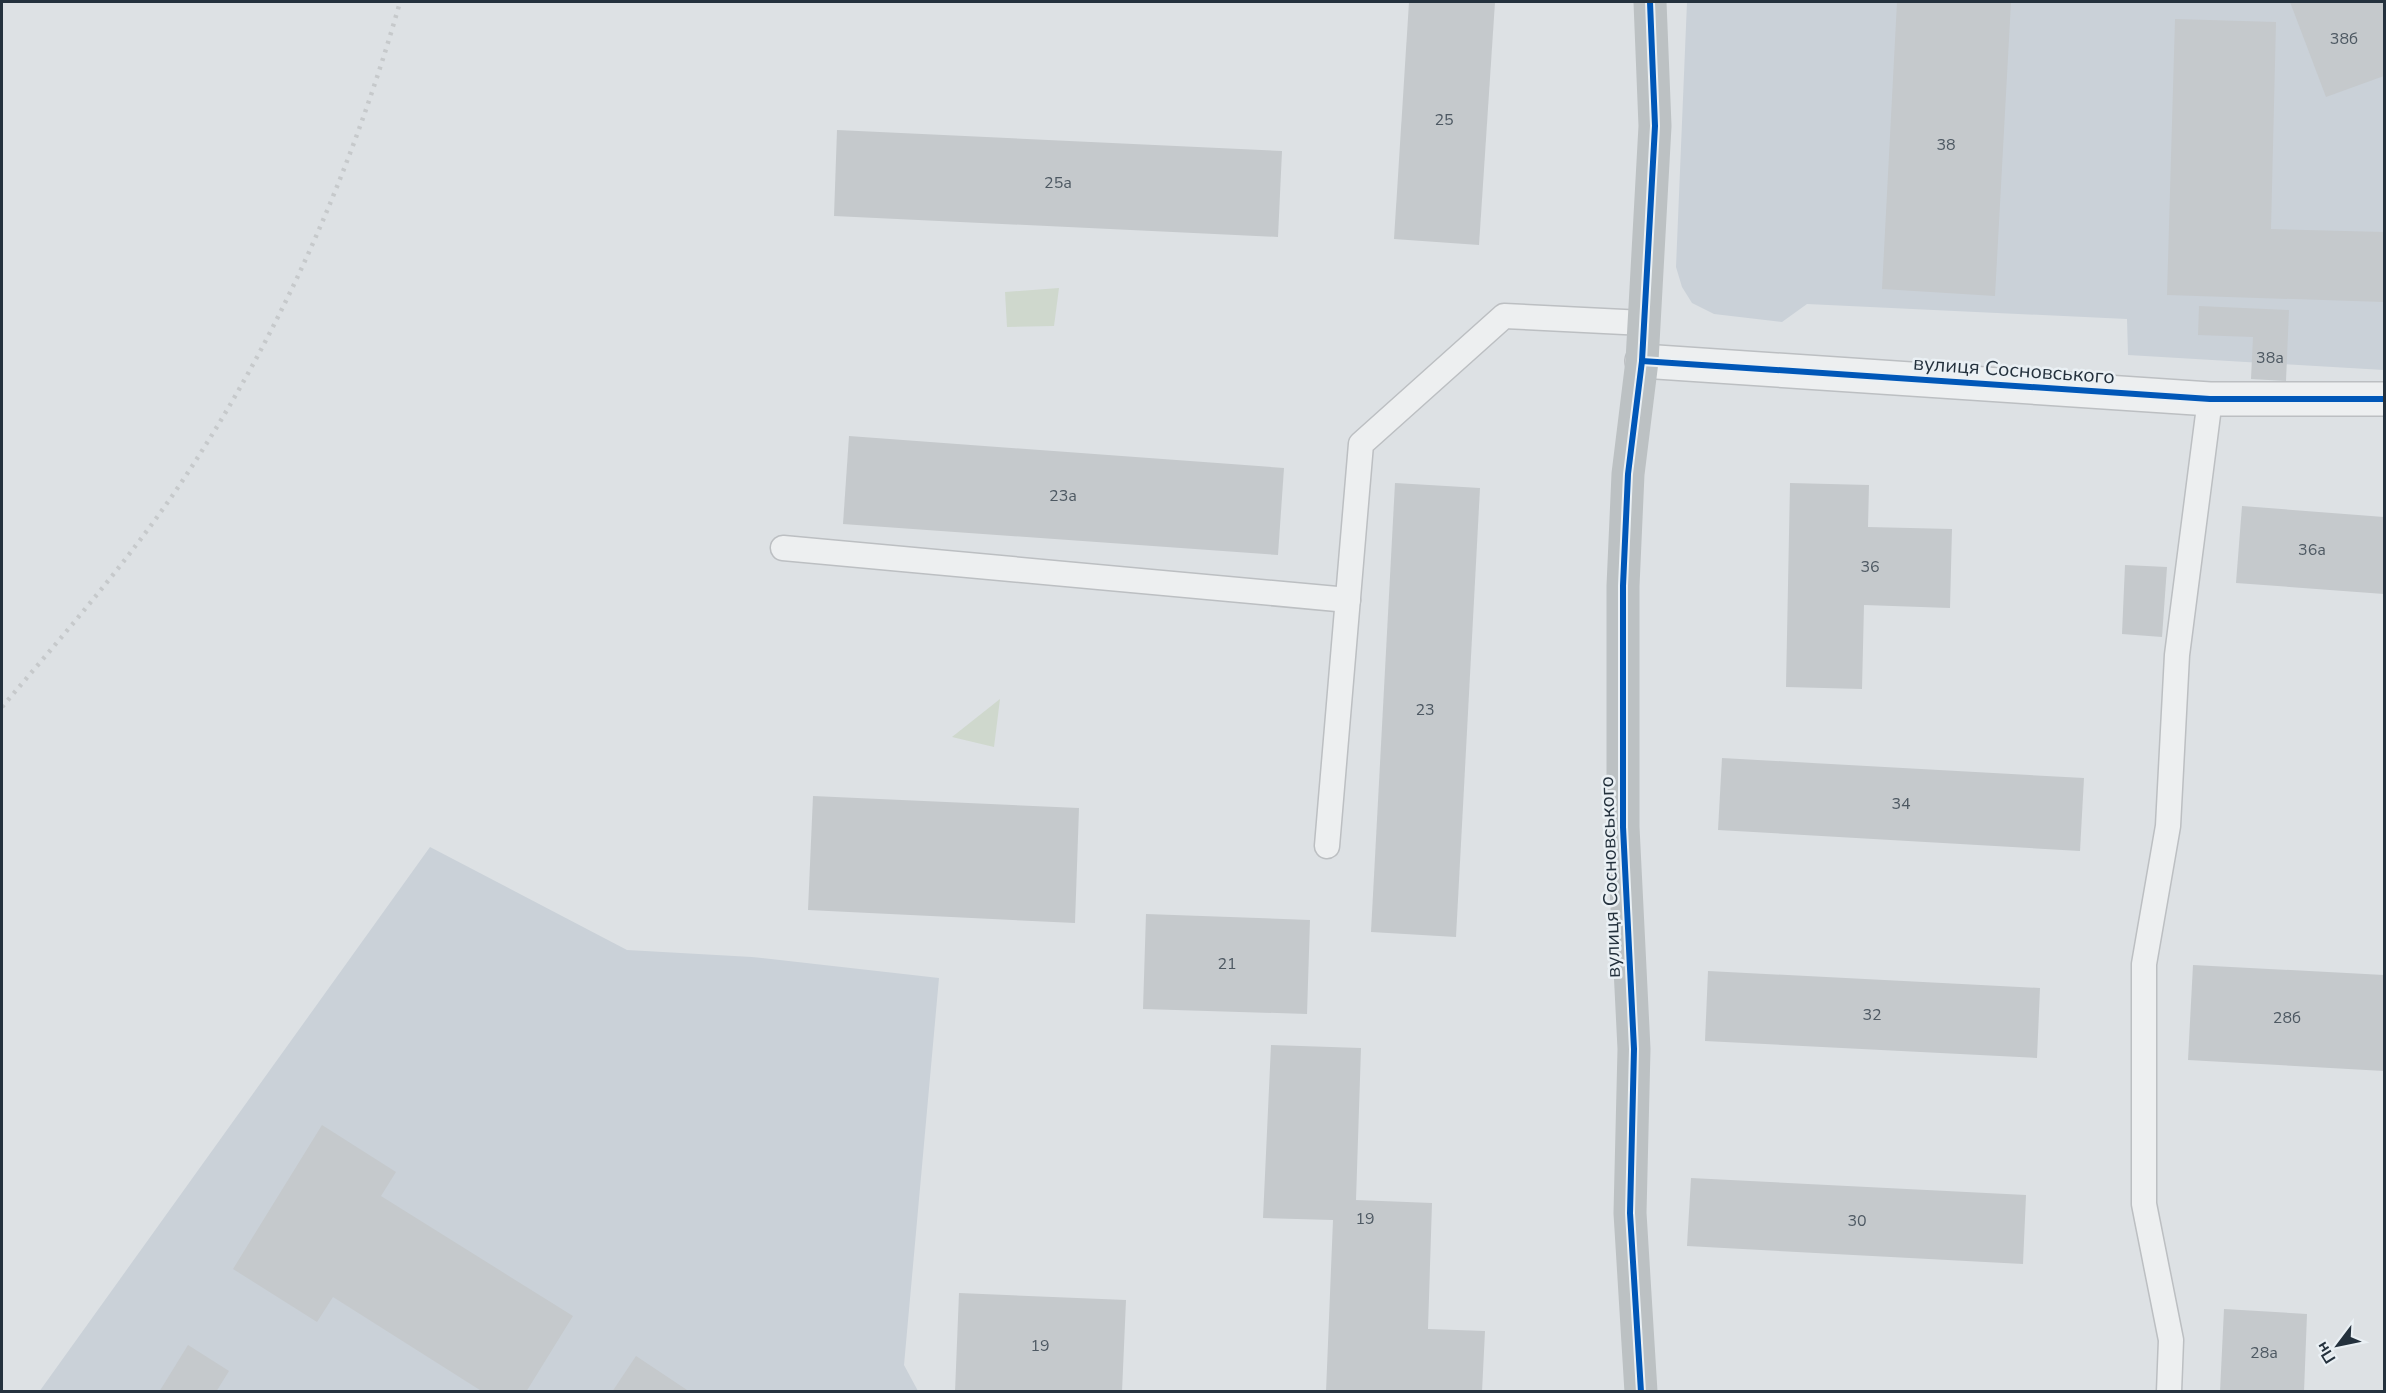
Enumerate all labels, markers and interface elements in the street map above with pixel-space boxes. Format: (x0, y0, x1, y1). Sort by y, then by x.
house number: 38б (2330, 28, 2358, 50)
house number: 25 (1434, 109, 1454, 131)
house number: 38 (1936, 134, 1956, 156)
house number: 25а (1044, 172, 1072, 194)
house number: 38а (2256, 347, 2284, 369)
street label: вулиця Сосновського (1912, 349, 2116, 391)
house number: 23а (1049, 485, 1077, 507)
house number: 36а (2298, 539, 2326, 561)
house number: 36 (1860, 556, 1880, 578)
house number: 23 (1415, 699, 1435, 721)
street label: вулиця Сосновського (1593, 776, 1627, 978)
house number: 34 (1891, 793, 1911, 815)
house number: 21 (1217, 953, 1237, 975)
house number: 32 (1862, 1004, 1882, 1026)
house number: 28б (2273, 1007, 2301, 1029)
house number: 19 (1355, 1208, 1375, 1230)
house number: 30 (1847, 1210, 1867, 1232)
north arrow (2308, 1315, 2368, 1375)
house number: 19 (1030, 1335, 1050, 1357)
text: Пн (2311, 1337, 2341, 1368)
house number: 28а (2250, 1342, 2278, 1364)

